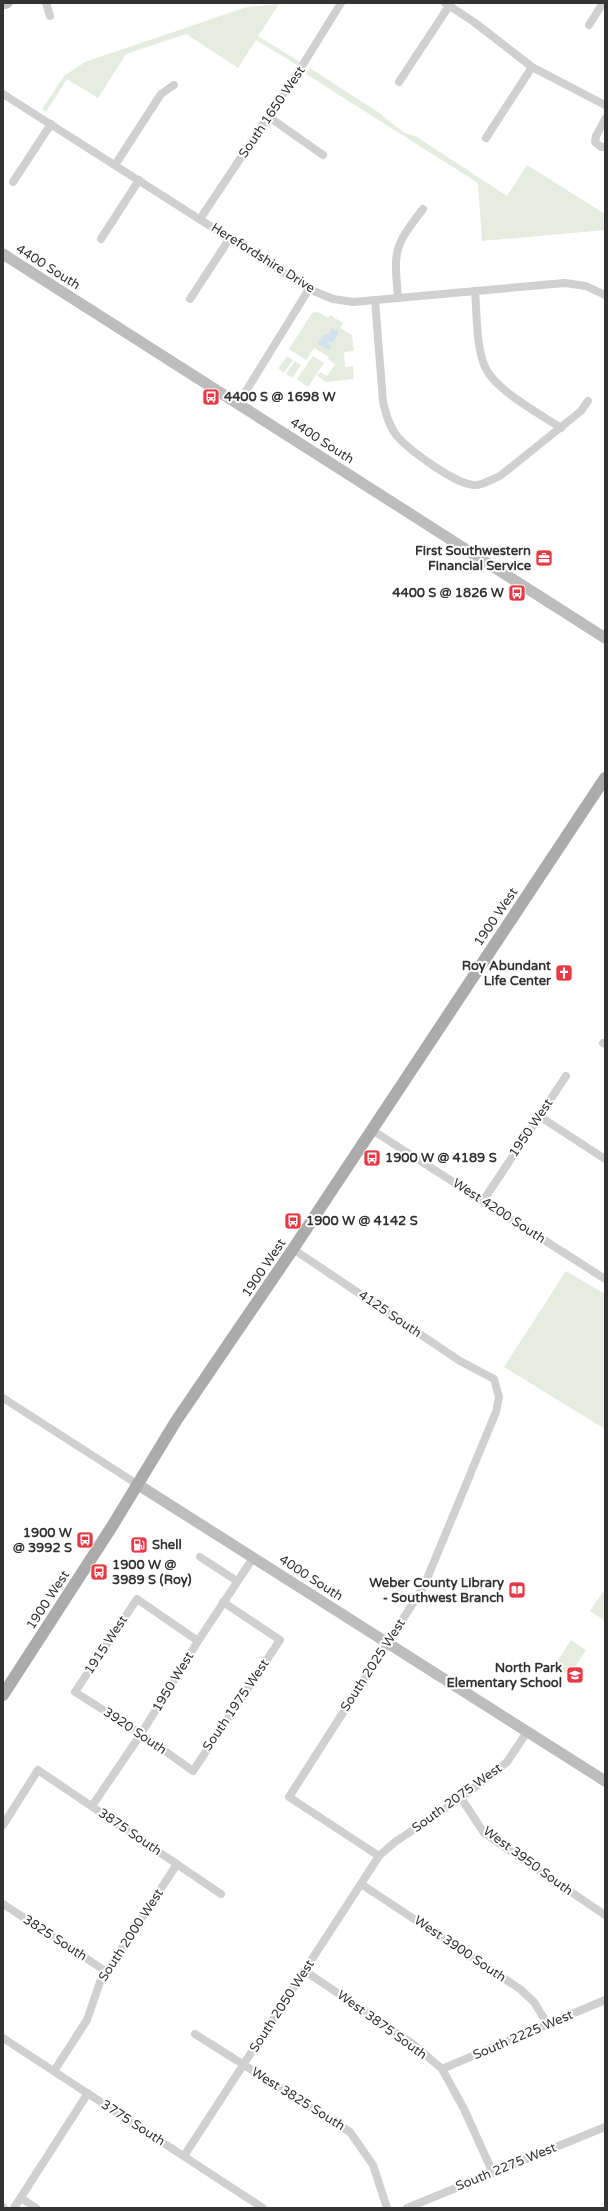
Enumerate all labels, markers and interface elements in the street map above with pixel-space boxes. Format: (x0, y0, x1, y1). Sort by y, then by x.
street label: South 1650 West (235, 63, 309, 161)
street label: Herefordshire Drive (208, 220, 318, 296)
street label: 4400 South (13, 241, 83, 293)
bus stop icon: 4400 S @ 1698 W (201, 387, 221, 407)
place label: 4400 S @ 1698 W (224, 389, 337, 405)
street label: 4400 South (287, 414, 357, 468)
place label: First Southwestern Financial Service (415, 543, 532, 574)
office icon: First Southwestern Financial Service (534, 548, 554, 568)
bus stop icon: 4400 S @ 1826 W (507, 583, 527, 603)
place label: 4400 S @ 1826 W (392, 585, 505, 601)
street label: 1900 West (471, 885, 521, 949)
place label: Roy Abundant Life Center (462, 958, 552, 989)
church icon: Roy Abundant Life Center (554, 963, 574, 983)
street label: 1950 West (506, 1096, 556, 1160)
bus stop icon: 1900 W @ 4189 S (362, 1148, 382, 1168)
place label: 1900 W @ 4189 S (385, 1150, 497, 1166)
street label: West 4200 South (450, 1175, 548, 1247)
bus stop icon: 1900 W @ 4142 S (283, 1211, 303, 1231)
place label: 1900 W @ 4142 S (306, 1213, 418, 1229)
street label: 1900 West (239, 1236, 289, 1300)
street label: 4125 South (355, 1287, 425, 1341)
place label: 1900 W @ 3992 S (13, 1525, 73, 1556)
bus stop icon: 1900 W @ 3992 S (75, 1530, 95, 1550)
fuel station icon: Shell (129, 1535, 149, 1555)
place label: Shell (152, 1537, 182, 1553)
street label: 4000 South (276, 1551, 346, 1605)
place label: 1900 W @ 3989 S (Roy) (112, 1557, 192, 1588)
bus stop icon: 1900 W @ 3989 S (Roy) (89, 1562, 109, 1582)
street label: 1900 West (23, 1567, 73, 1632)
place label: Weber County Library - Southwest Branch (369, 1575, 504, 1606)
library icon: Weber County Library - Southwest Branch (507, 1580, 527, 1600)
street label: 1915 West (81, 1612, 131, 1677)
street label: South 2025 West (337, 1616, 409, 1714)
street label: 1950 West (149, 1649, 197, 1715)
street label: South 1975 West (199, 1656, 273, 1754)
place label: North Park Elementary School (447, 1660, 562, 1691)
school or university icon: North Park Elementary School (565, 1665, 585, 1685)
street label: 3920 South (100, 1704, 170, 1758)
street label: South 2075 West (409, 1760, 505, 1836)
street label: 3875 South (95, 1805, 165, 1859)
street label: West 3950 South (480, 1823, 576, 1899)
street label: South 2000 West (95, 1886, 167, 1984)
street label: 3825 South (20, 1911, 90, 1965)
street label: West 3900 South (411, 1912, 509, 1986)
street label: South 2050 West (246, 1957, 318, 2055)
street label: West 3875 South (334, 1987, 430, 2063)
street label: South 2225 West (471, 2007, 575, 2063)
street label: West 3825 South (248, 2064, 348, 2134)
street label: 3775 South (98, 2096, 168, 2150)
street label: South 2275 West (453, 2139, 559, 2194)

